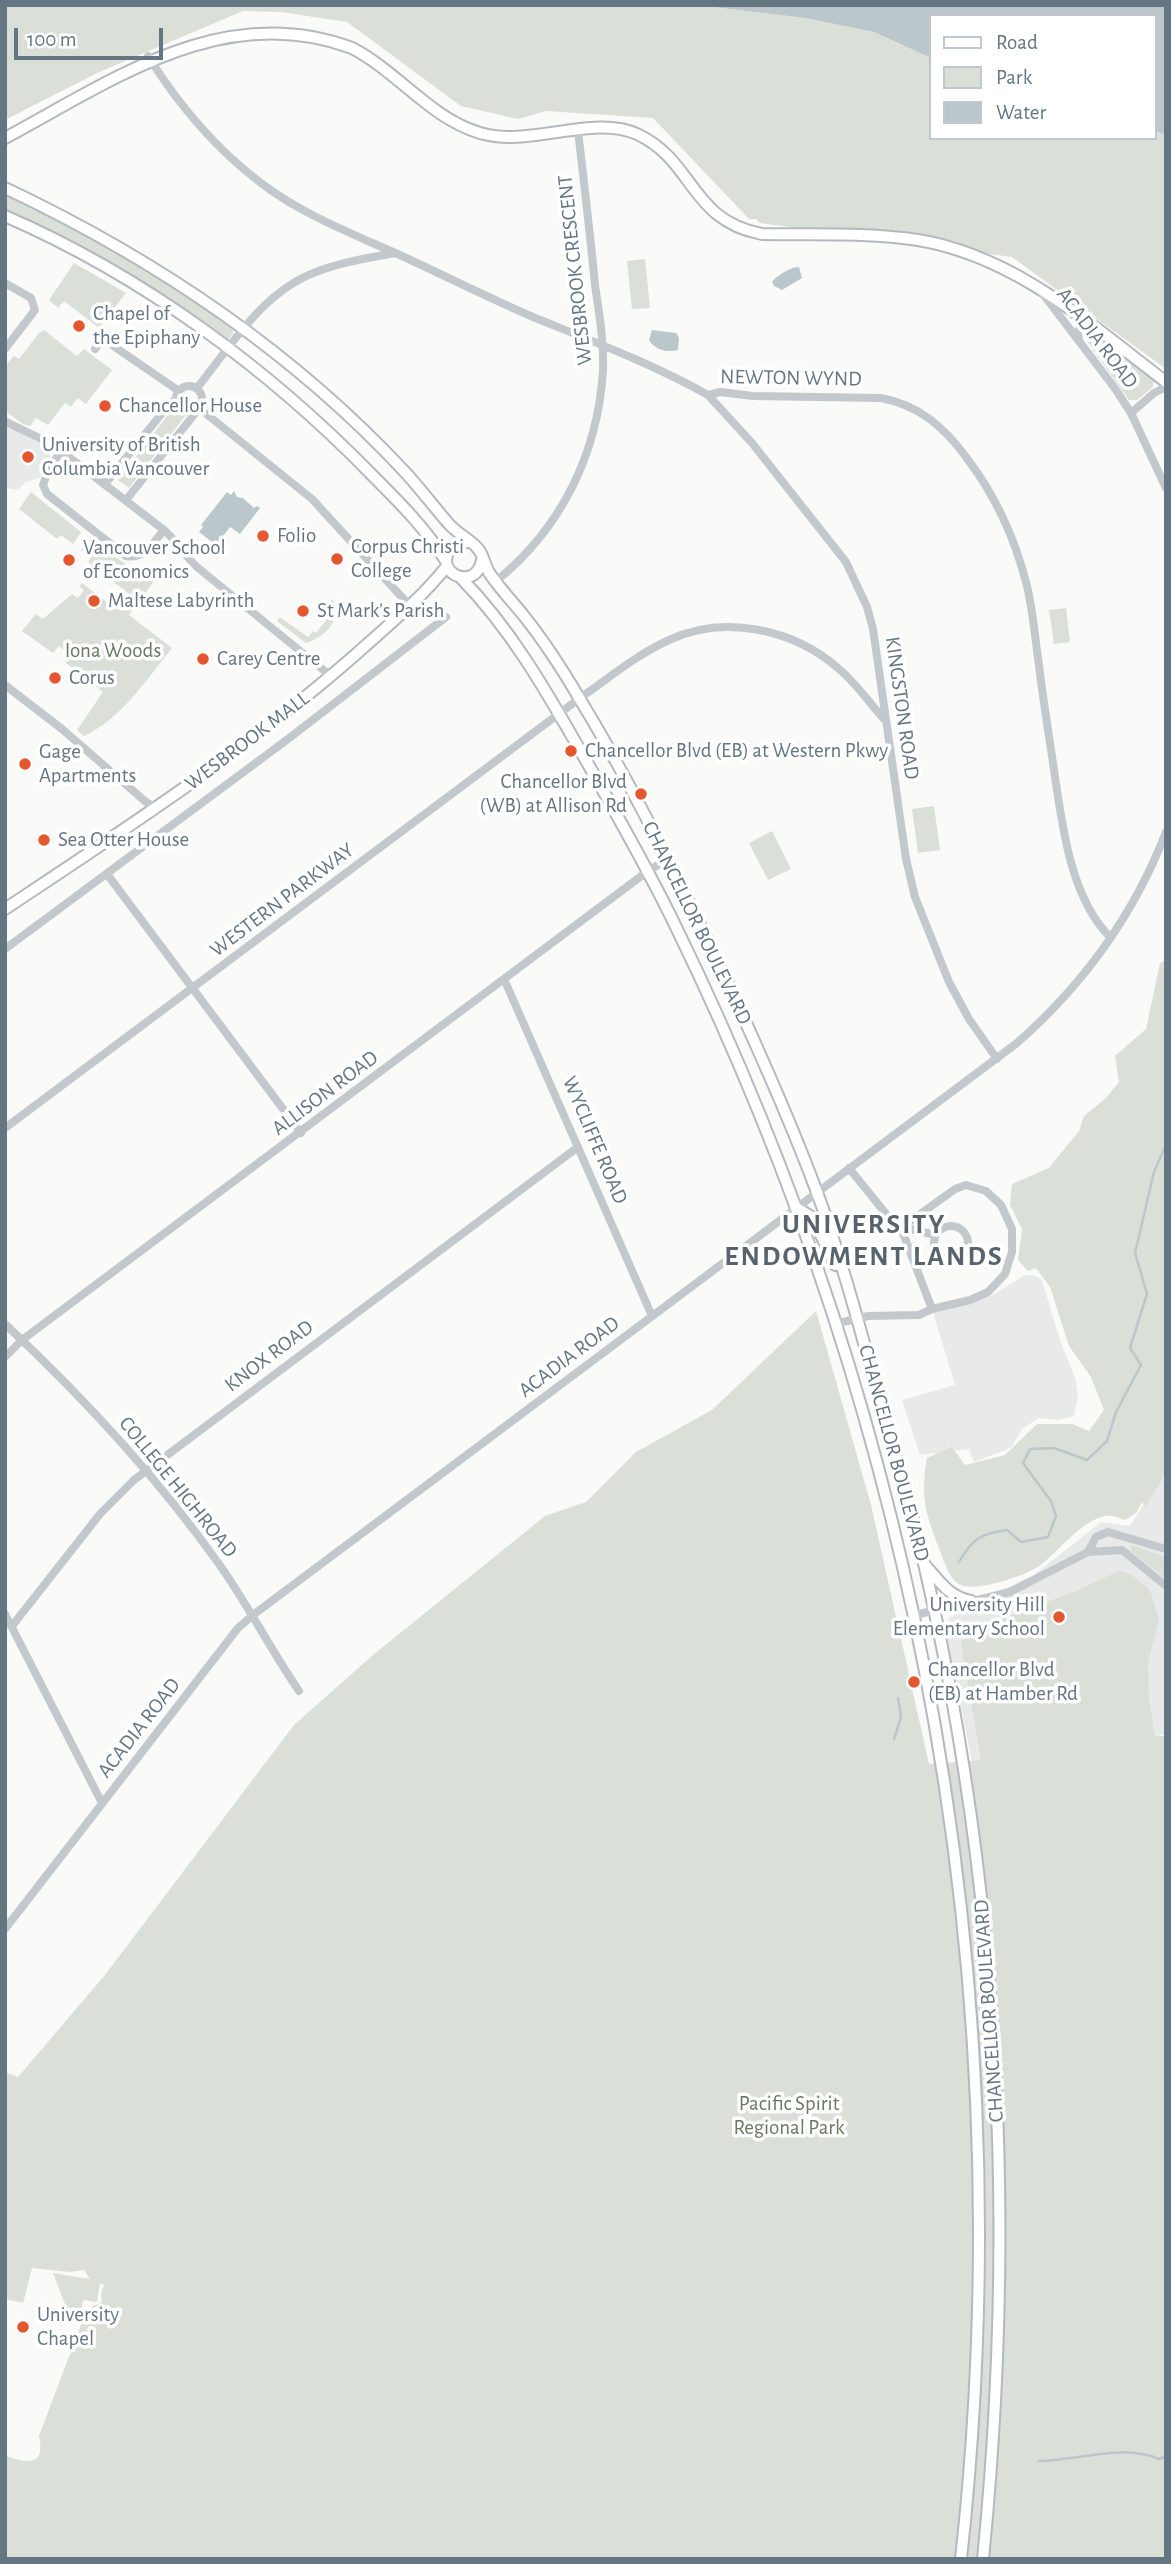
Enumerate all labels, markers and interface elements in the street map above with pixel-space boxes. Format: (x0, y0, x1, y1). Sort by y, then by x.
scale bar (18, 14, 166, 58)
legend (930, 14, 1157, 140)
text: 100 m (27, 29, 77, 50)
text: Road (996, 32, 1038, 53)
text: Park (996, 67, 1032, 88)
text: Water (996, 102, 1046, 123)
street label: WESBROOK CRESCENT (552, 174, 598, 366)
street label: ACADIA ROAD (1051, 283, 1143, 393)
place label: Chapel of the Epiphany (93, 301, 200, 351)
marker: Chapel of the Epiphany (71, 318, 87, 334)
street label: NEWTON WYND (720, 364, 862, 392)
place label: Chancellor House (119, 393, 262, 419)
marker: Chancellor House (97, 398, 113, 414)
place label: University of British Columbia Vancouver (42, 432, 209, 482)
marker: University of British Columbia Vancouver (20, 449, 36, 465)
place label: Folio (277, 523, 316, 549)
marker: Folio (255, 528, 271, 544)
place label: Corpus Christi College (351, 534, 464, 584)
place label: Vancouver School of Economics (83, 535, 226, 585)
marker: Corpus Christi College (329, 551, 345, 567)
marker: Vancouver School of Economics (61, 552, 77, 568)
place label: Maltese Labyrinth (108, 588, 254, 614)
marker: Maltese Labyrinth (86, 593, 102, 609)
place label: St Mark's Parish (317, 598, 444, 624)
marker: St Mark's Parish (295, 603, 311, 619)
street label: KINGSTON ROAD (879, 635, 925, 781)
park label: Iona Woods (65, 638, 161, 664)
place label: Carey Centre (217, 646, 320, 672)
marker: Carey Centre (195, 651, 211, 667)
place label: Corus (69, 665, 115, 691)
marker: Corus (47, 670, 63, 686)
street label: WESBROOK MALL (180, 686, 314, 796)
place label: Chancellor Blvd (EB) at Western Pkwy (585, 738, 888, 764)
place label: Gage Apartments (39, 739, 136, 789)
marker: Chancellor Blvd (EB) at Western Pkwy (563, 743, 579, 759)
marker: Gage Apartments (17, 756, 33, 772)
place label: Chancellor Blvd (WB) at Allison Rd (480, 769, 627, 819)
marker: Chancellor Blvd (WB) at Allison Rd (633, 786, 649, 802)
street label: CHANCELLOR BOULEVARD (637, 817, 757, 1029)
place label: Sea Otter House (58, 827, 189, 853)
marker: Sea Otter House (36, 832, 52, 848)
street label: WESTERN PARKWAY (205, 838, 359, 962)
street label: ALLISON ROAD (267, 1045, 383, 1141)
street label: WYCLIFFE ROAD (557, 1072, 633, 1208)
district label: UNIVERSITY ENDOWMENT LANDS (726, 1208, 1002, 1274)
street label: ACADIA ROAD (514, 1311, 624, 1403)
street label: KNOX ROAD (220, 1314, 318, 1398)
street label: CHANCELLOR BOULEVARD (853, 1342, 935, 1564)
street label: COLLEGE HIGHROAD (113, 1411, 243, 1563)
place label: University Hill Elementary School (893, 1592, 1045, 1642)
marker: University Hill Elementary School (1051, 1609, 1067, 1625)
place label: Chancellor Blvd (EB) at Hamber Rd (928, 1657, 1078, 1707)
street label: ACADIA ROAD (92, 1673, 186, 1783)
marker: Chancellor Blvd (EB) at Hamber Rd (906, 1674, 922, 1690)
street label: CHANCELLOR BOULEVARD (969, 1899, 1009, 2123)
park label: Pacific Spirit Regional Park (733, 2091, 845, 2141)
place label: University Chapel (37, 2302, 119, 2352)
marker: University Chapel (15, 2319, 31, 2335)

